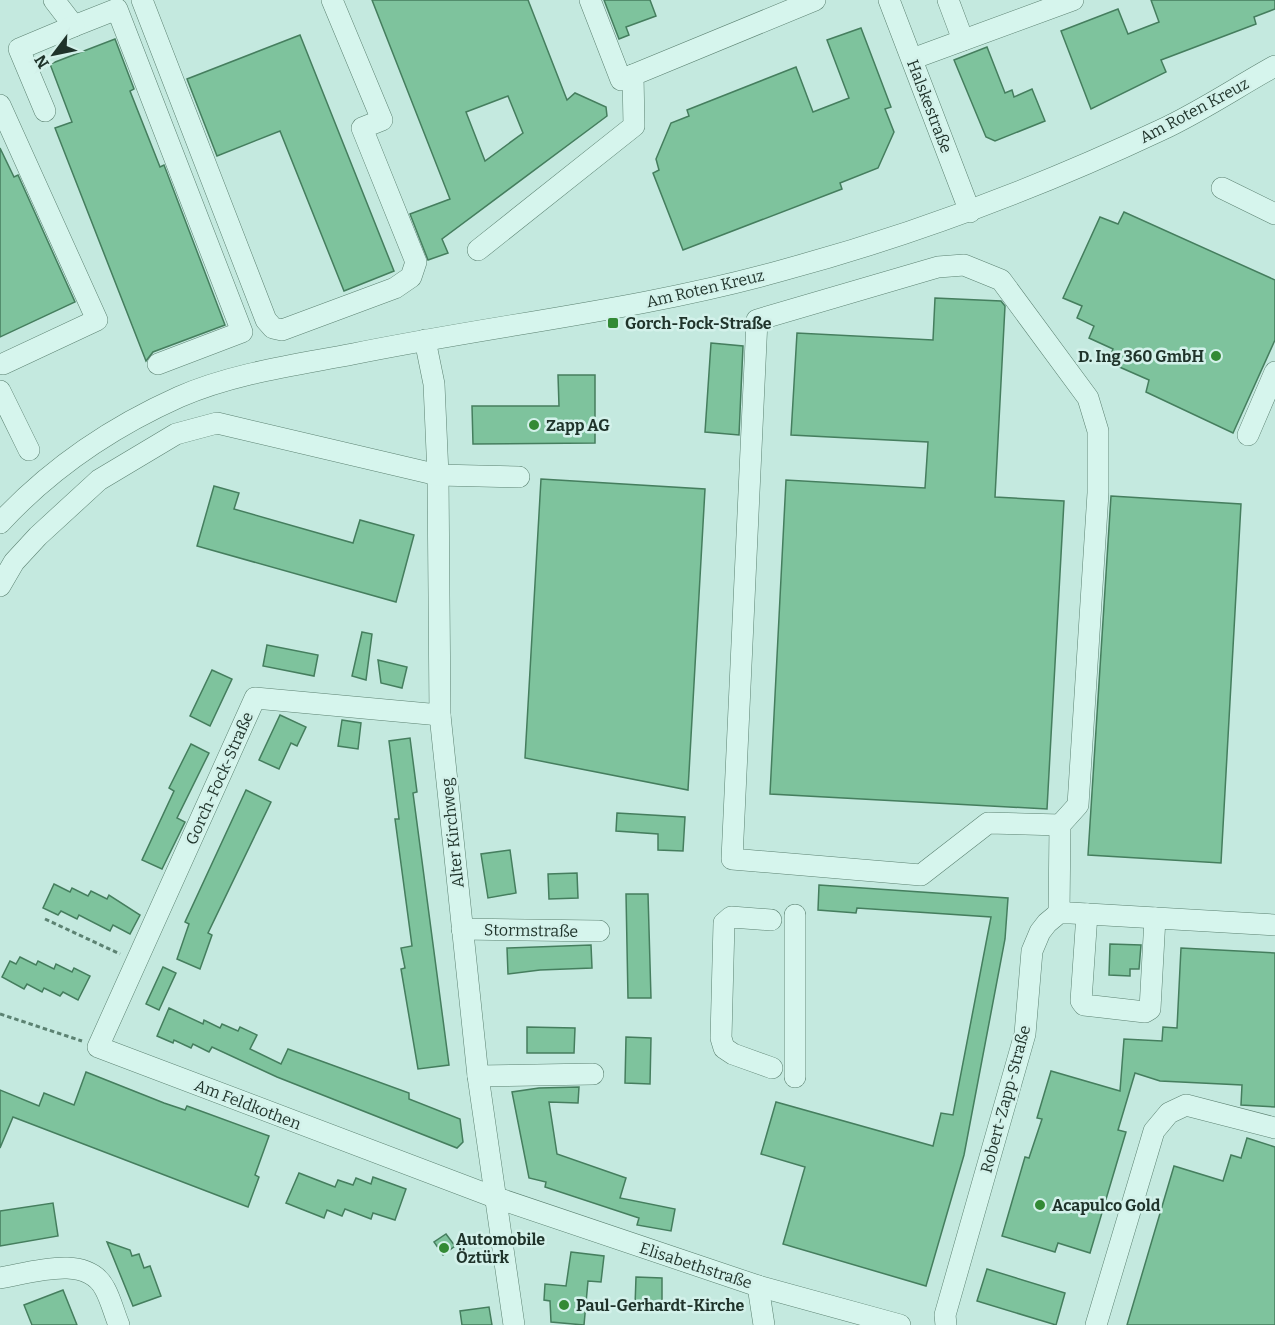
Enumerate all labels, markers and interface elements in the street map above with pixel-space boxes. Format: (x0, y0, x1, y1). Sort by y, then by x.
north arrow (24, 24, 84, 84)
text: N (30, 51, 53, 72)
street label: Halskestraße (903, 57, 956, 156)
street label: Am Roten Kreuz (1137, 74, 1252, 147)
street label: Am Roten Kreuz (644, 266, 766, 311)
place label: Gorch-Fock-Straße (625, 314, 772, 333)
marker: Gorch-Fock-Straße (606, 316, 620, 330)
place label: D. Ing 360 GmbH (1078, 347, 1204, 366)
marker: D. Ing 360 GmbH (1209, 349, 1223, 363)
place label: Zapp AG (546, 416, 610, 435)
marker: Zapp AG (527, 418, 541, 432)
street label: Gorch-Fock-Straße (182, 709, 257, 848)
street label: Alter Kirchweg (437, 777, 468, 889)
street label: Stormstraße (484, 920, 578, 941)
street label: Robert-Zapp-Straße (977, 1023, 1034, 1175)
street label: Am Feldkothen (192, 1075, 304, 1134)
place label: Acapulco Gold (1052, 1196, 1161, 1215)
marker: Acapulco Gold (1033, 1198, 1047, 1212)
place label: Automobile Öztürk (456, 1230, 545, 1267)
street label: Elisabethstraße (637, 1238, 754, 1293)
marker: Automobile Öztürk (437, 1241, 451, 1255)
place label: Paul-Gerhardt-Kirche (576, 1296, 745, 1315)
marker: Paul-Gerhardt-Kirche (557, 1298, 571, 1312)

